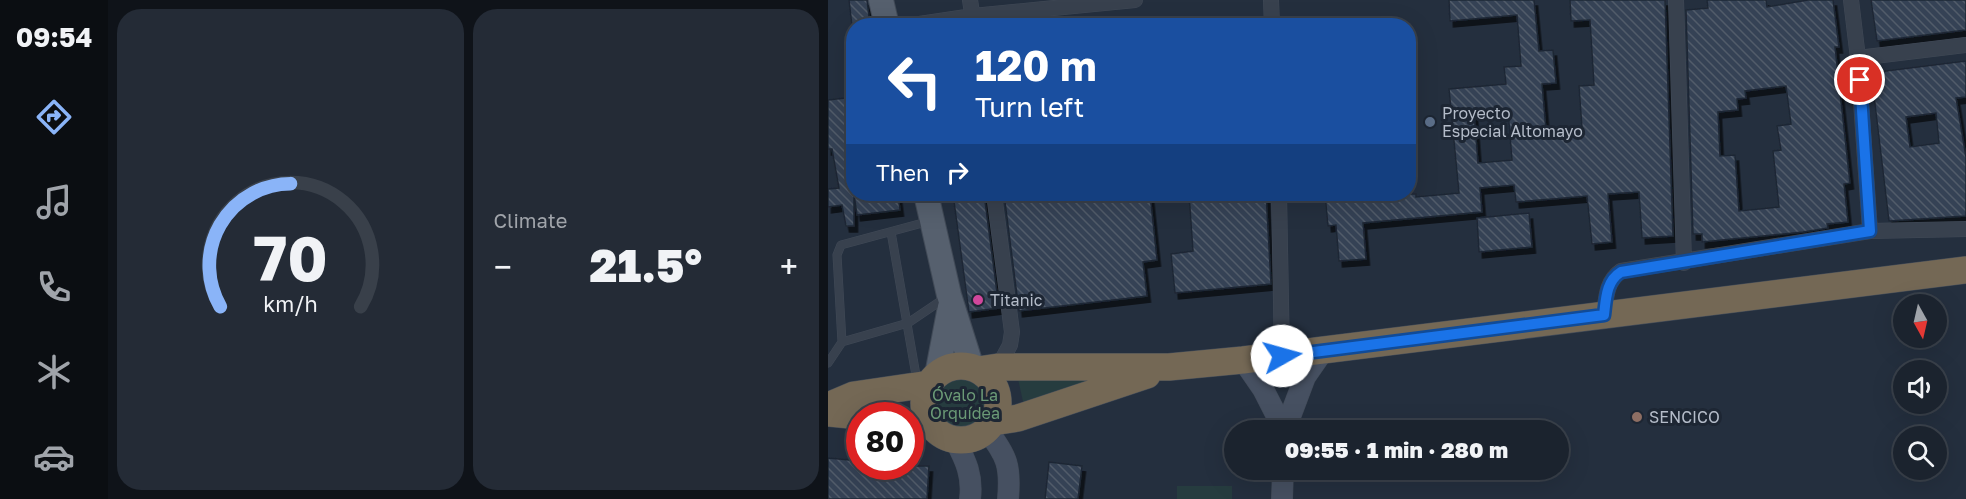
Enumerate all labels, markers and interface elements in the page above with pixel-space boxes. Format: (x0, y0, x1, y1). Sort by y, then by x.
text: 09:54 (16, 21, 92, 53)
text: 120 m (975, 40, 1097, 90)
icon: left (876, 42, 954, 120)
pin (1834, 54, 1885, 105)
icon: arrive (1843, 63, 1876, 96)
text: Turn left (975, 91, 1084, 123)
icon: directions (33, 96, 75, 138)
place label: Proyecto Especial Altomayo (1442, 103, 1583, 141)
marker: Proyecto Especial Altomayo (1423, 115, 1437, 129)
icon: right (941, 156, 974, 189)
text: Then (876, 159, 929, 186)
icon: music (33, 181, 75, 223)
text: Climate (494, 208, 567, 232)
text: 70 (253, 220, 328, 295)
text: 21.5° (590, 238, 702, 292)
text: − (494, 247, 512, 286)
text: + (780, 247, 798, 286)
icon: phone (33, 266, 75, 308)
place label: Titanic (990, 290, 1043, 310)
text: km/h (263, 291, 318, 317)
marker: Titanic (971, 293, 985, 307)
north arrow (1893, 294, 1947, 348)
map controls (1893, 294, 1947, 480)
position arrow (1250, 324, 1314, 388)
icon: climate (33, 351, 75, 393)
button: sound (1893, 360, 1947, 414)
park label: Óvalo La Orquídea (930, 385, 1000, 423)
speed limit sign: 80 (846, 402, 924, 480)
place label: SENCICO (1649, 407, 1720, 427)
marker: SENCICO (1630, 410, 1644, 424)
button: search (1893, 426, 1947, 480)
icon: car (33, 436, 75, 478)
text: 09:55 · 1 min · 280 m (1285, 436, 1508, 463)

